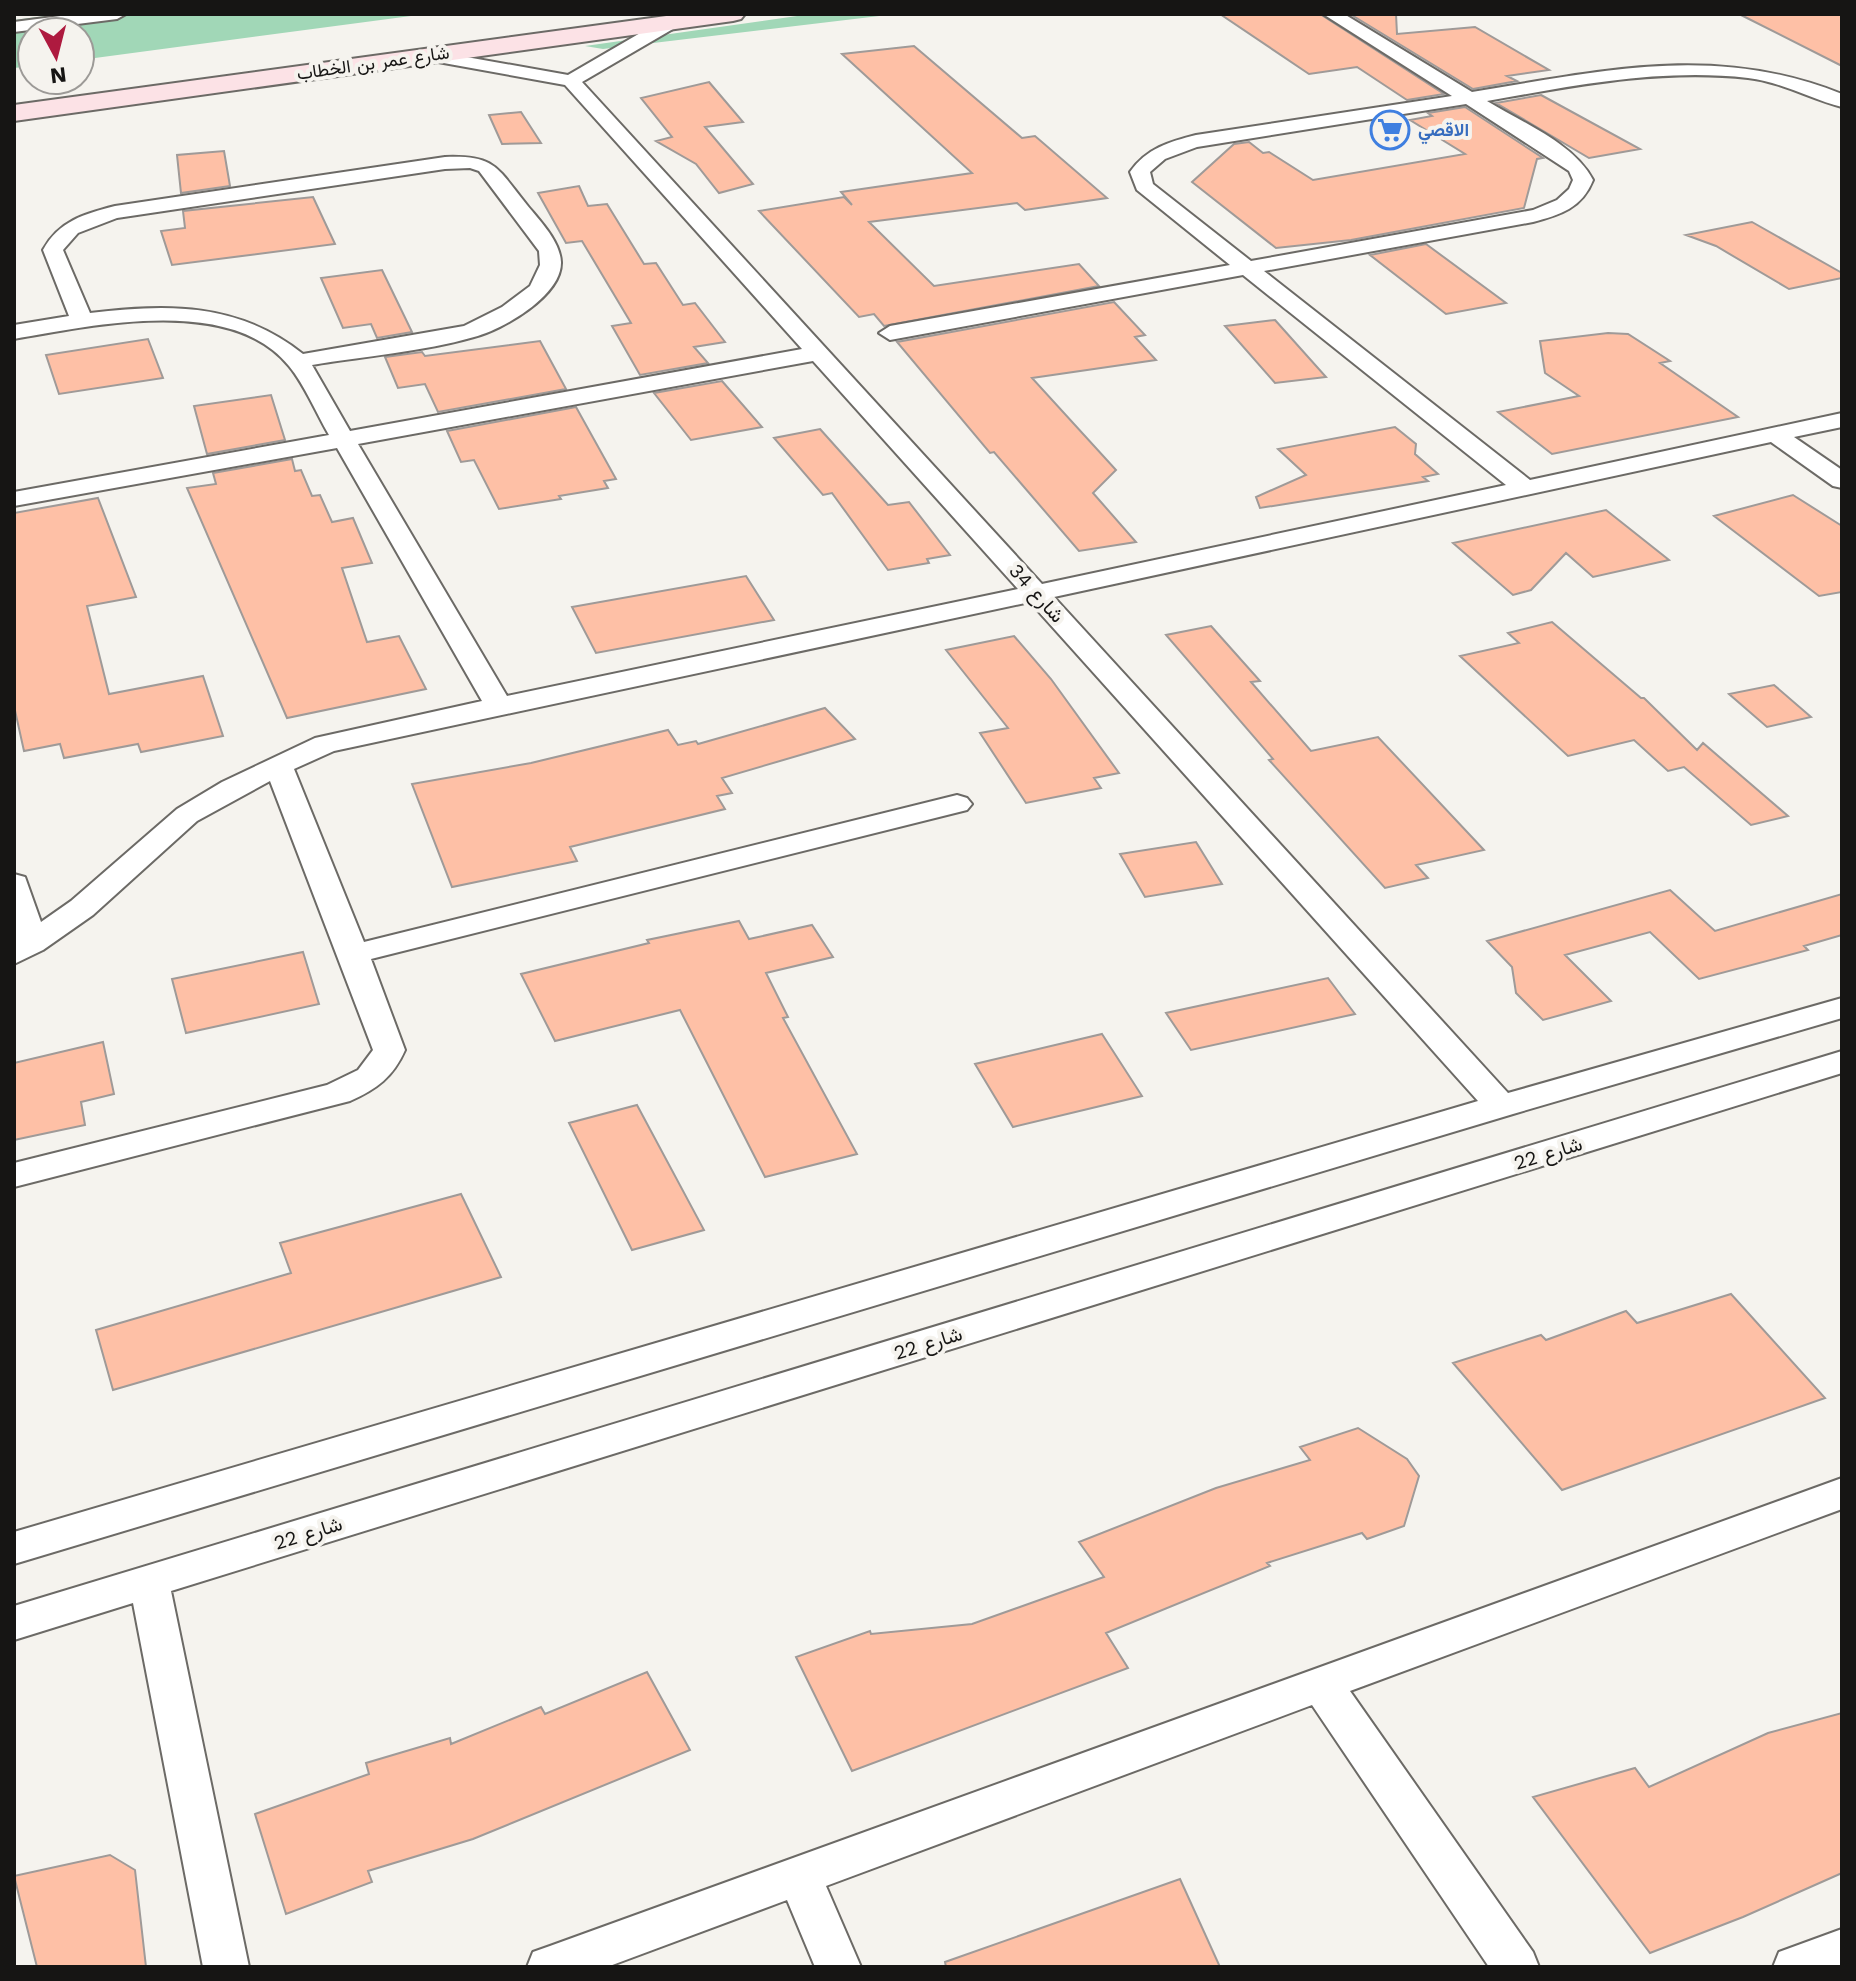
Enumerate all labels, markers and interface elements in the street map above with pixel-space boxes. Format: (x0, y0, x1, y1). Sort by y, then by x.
north arrow (16, 16, 96, 96)
street label: شارع عمر بن الخطاب (295, 41, 451, 86)
text: N (49, 62, 68, 89)
supermarket icon: الاقصي (1369, 109, 1411, 151)
place label: الاقصي (1418, 119, 1469, 145)
street label: شارع 34 (1003, 559, 1070, 629)
street label: شارع 22 (1511, 1131, 1586, 1177)
street label: شارع 22 (891, 1321, 966, 1367)
street label: شارع 22 (271, 1511, 346, 1557)

